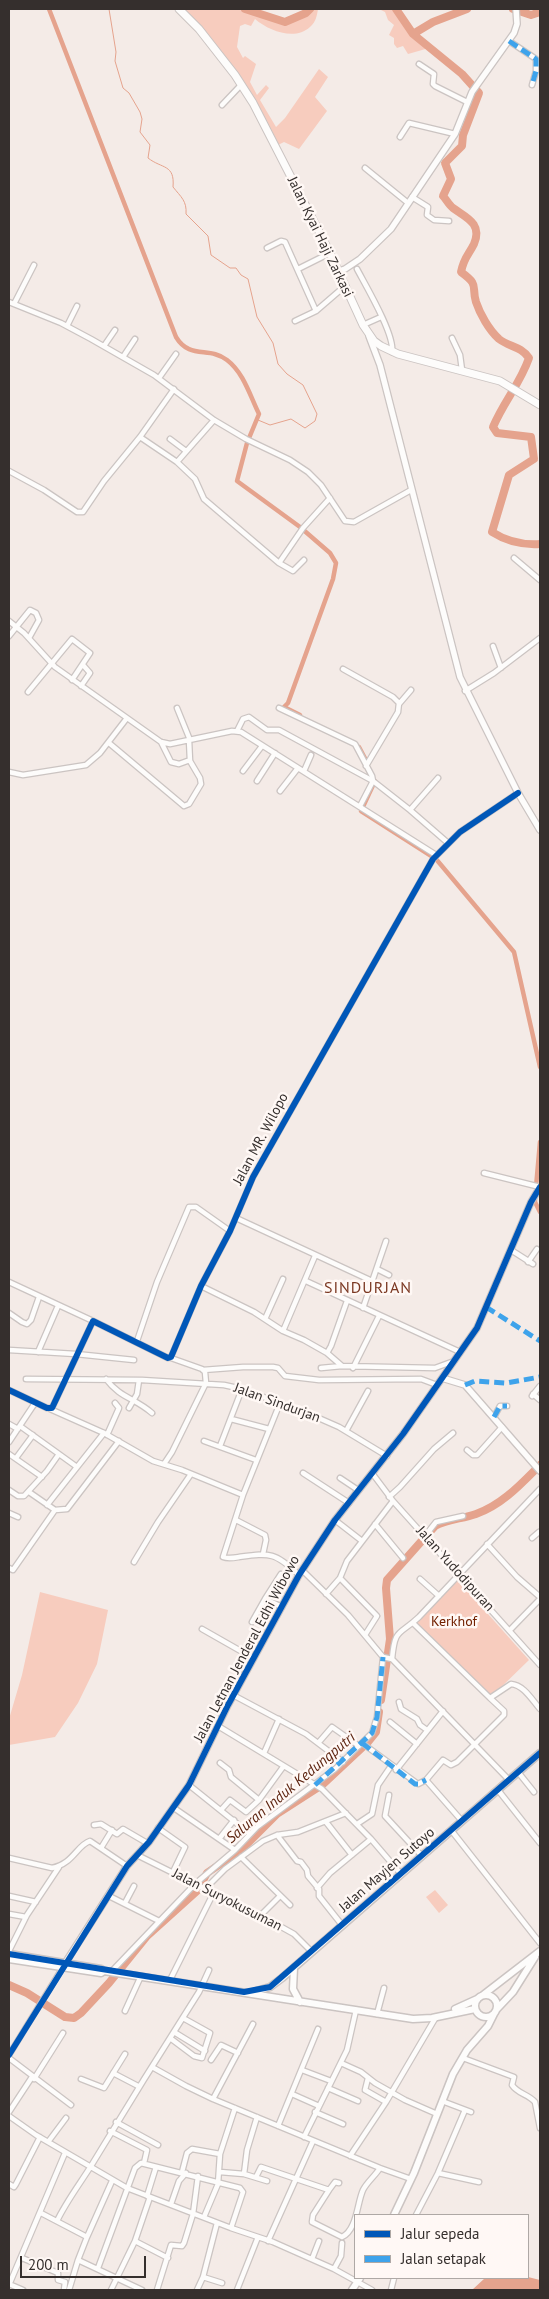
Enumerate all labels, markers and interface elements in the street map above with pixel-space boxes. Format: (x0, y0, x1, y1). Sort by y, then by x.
street label: Jalan Kyai Haji Zarkasi (283, 174, 357, 300)
street label: Jalan MR. Wilopo (230, 1090, 292, 1188)
district label: SINDURJAN (323, 1278, 413, 1298)
street label: Jalan Sindurjan (232, 1380, 322, 1426)
street label: Jalan Yudodipuran (412, 1523, 498, 1615)
street label: Jalan Letnan Jenderal Edhi Wibowo (191, 1553, 303, 1745)
park label: Kerkhof (431, 1614, 477, 1630)
water label: Saluran Induk Kedungputri (223, 1729, 359, 1847)
street label: Jalan Mayjen Sutoyo (336, 1824, 438, 1916)
street label: Jalan Suryokusuman (169, 1865, 285, 1935)
legend (354, 2214, 529, 2279)
text: Jalur sepeda (401, 2224, 480, 2243)
scale bar (22, 2246, 149, 2278)
text: Jalan setapak (401, 2249, 486, 2268)
text: 200 m (28, 2255, 69, 2274)

